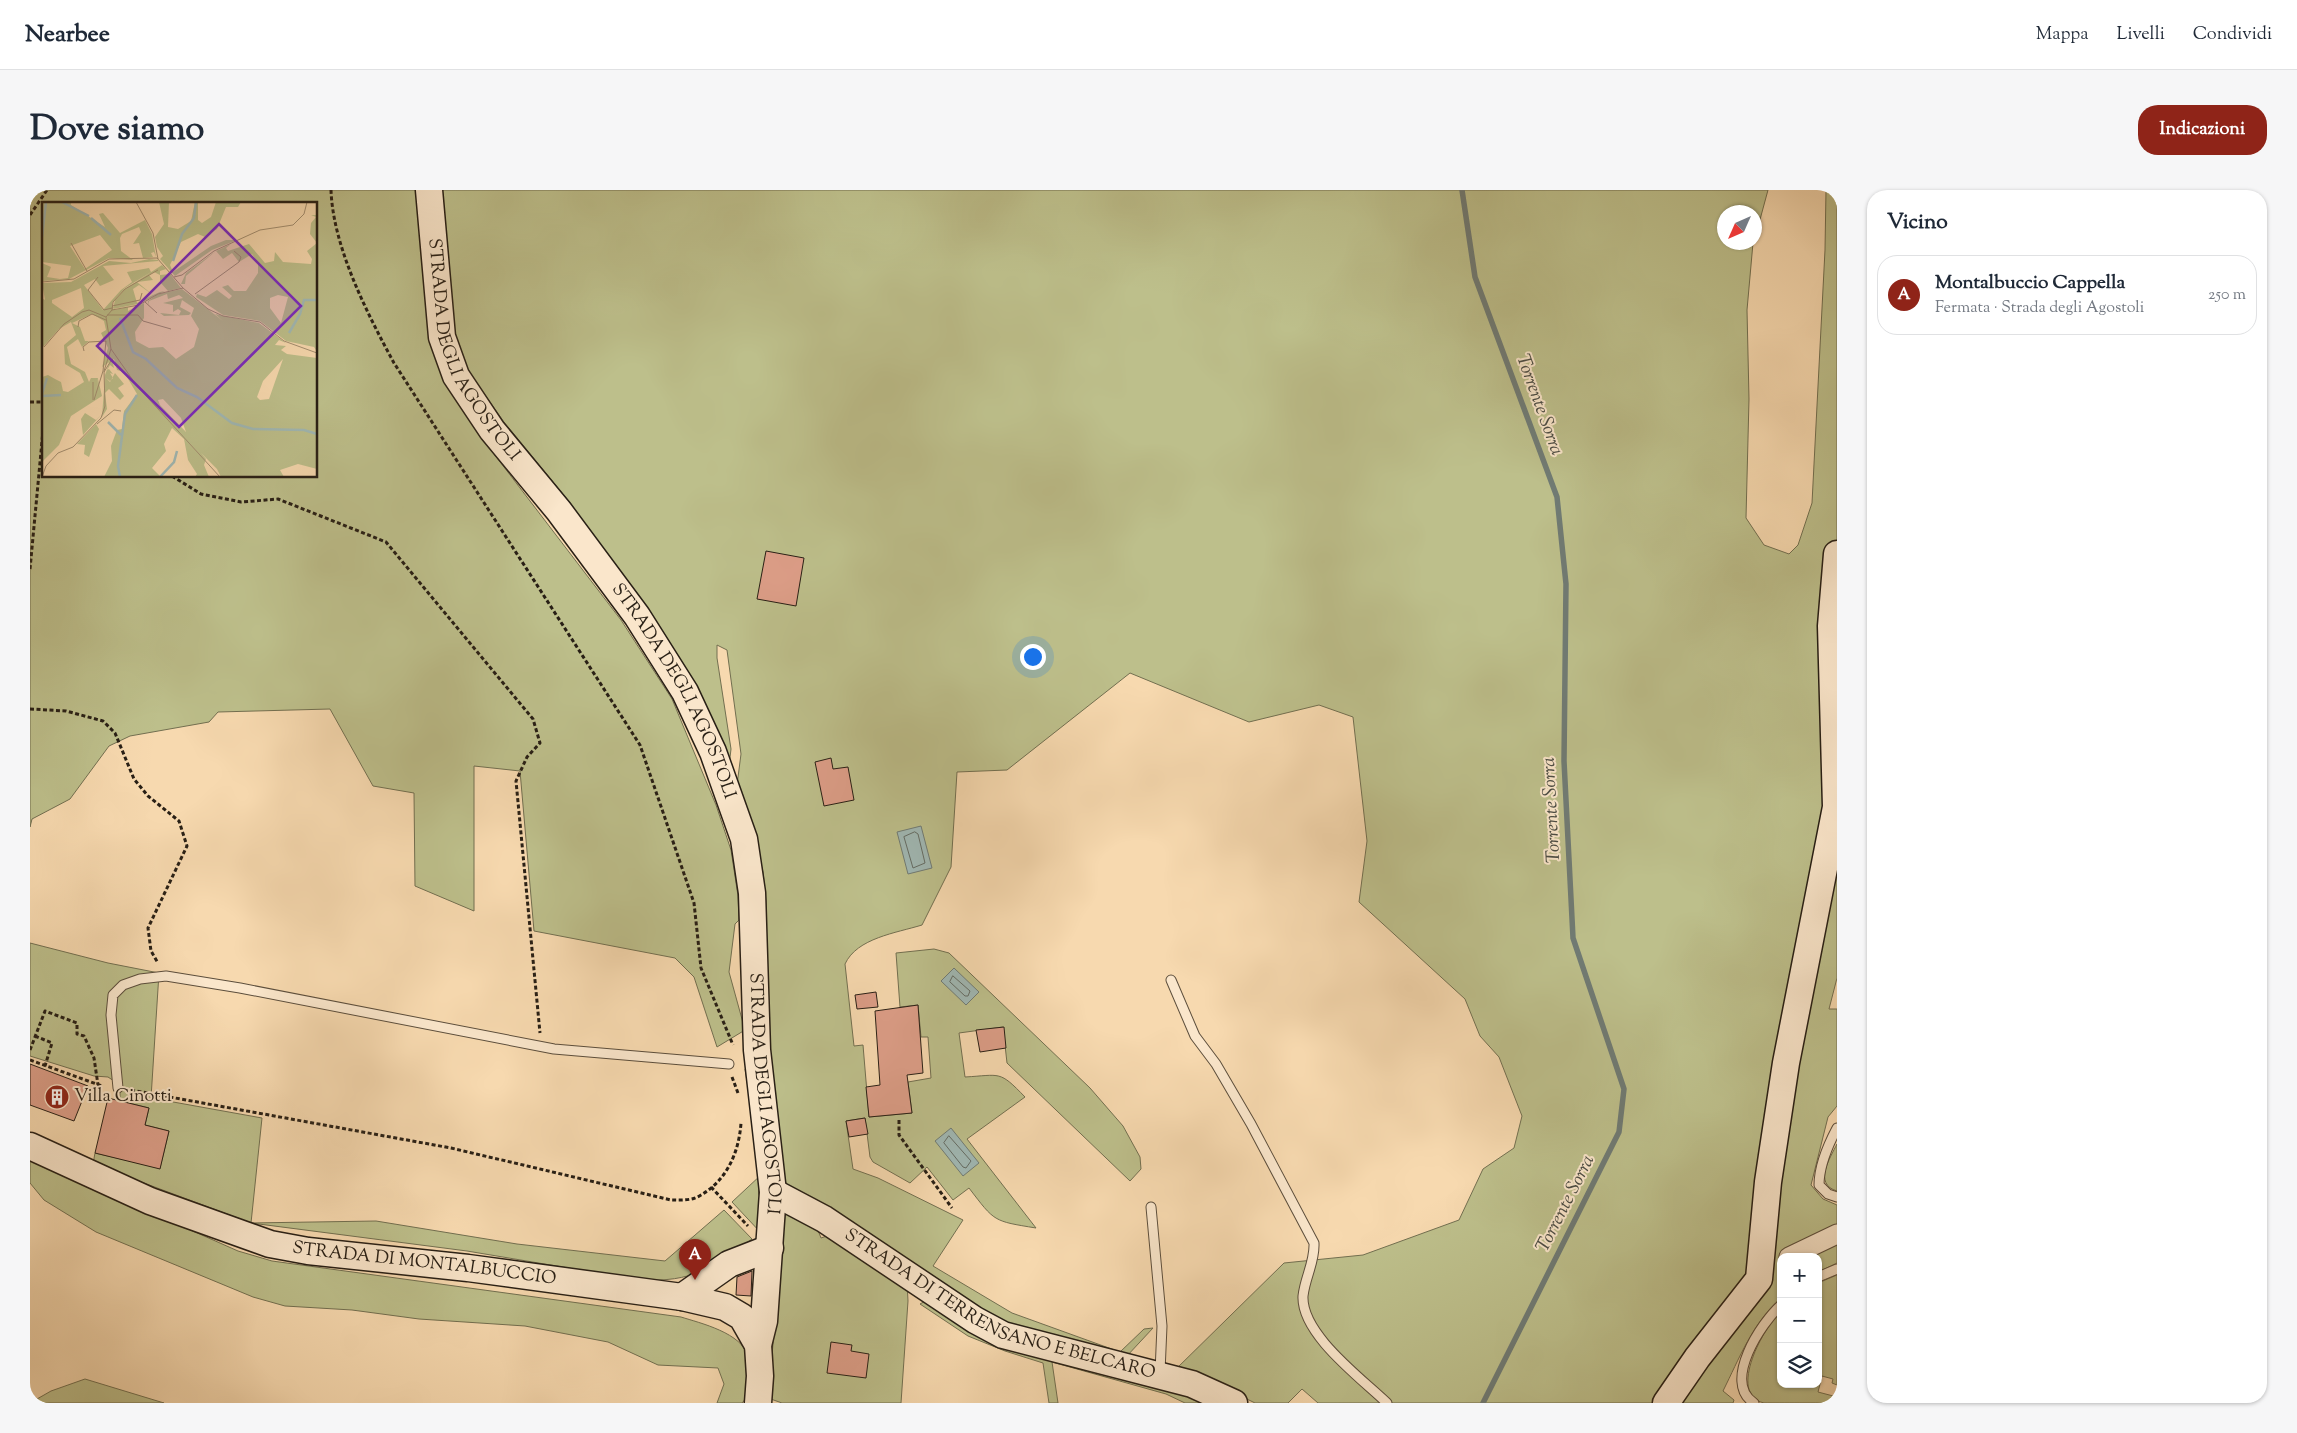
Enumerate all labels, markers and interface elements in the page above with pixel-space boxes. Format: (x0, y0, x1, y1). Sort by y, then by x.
text: Nearbee (25, 18, 110, 52)
text: Mappa (2036, 22, 2089, 48)
text: Livelli (2117, 22, 2165, 48)
text: Condividi (2193, 22, 2272, 48)
text: Dove siamo (30, 105, 204, 156)
button: Indicazioni (2138, 105, 2267, 155)
inset map (42, 202, 318, 478)
north arrow (1717, 205, 1762, 250)
text: Vicino (1887, 208, 1948, 238)
street label: STRADA DEGLI AGOSTOLI (420, 237, 526, 467)
text: Montalbuccio Cappella (1935, 270, 2125, 297)
text: A (1898, 284, 1911, 307)
text: 250 m (2208, 284, 2246, 307)
text: Fermata · Strada degli Agostoli (1935, 297, 2144, 320)
water label: Torrente Sorra (1508, 351, 1570, 460)
street label: STRADA DEGLI AGOSTOLI (604, 578, 742, 803)
your location (1020, 644, 1046, 670)
water label: Torrente Sorra (1536, 756, 1568, 864)
street label: STRADA DEGLI AGOSTOLI (742, 972, 787, 1215)
building icon: Villa Cinotti (44, 1084, 70, 1110)
place label: Villa Cinotti (74, 1084, 172, 1110)
water label: Torrente Sorra (1530, 1151, 1602, 1257)
street label: STRADA DI TERRENSANO E BELCARO (839, 1223, 1158, 1387)
street label: STRADA DI MONTALBUCCIO (290, 1235, 558, 1293)
pin: A (679, 1239, 711, 1280)
map controls (1777, 1253, 1822, 1388)
button: + (1777, 1253, 1822, 1298)
button: − (1777, 1298, 1822, 1343)
button: layers (1777, 1343, 1822, 1388)

